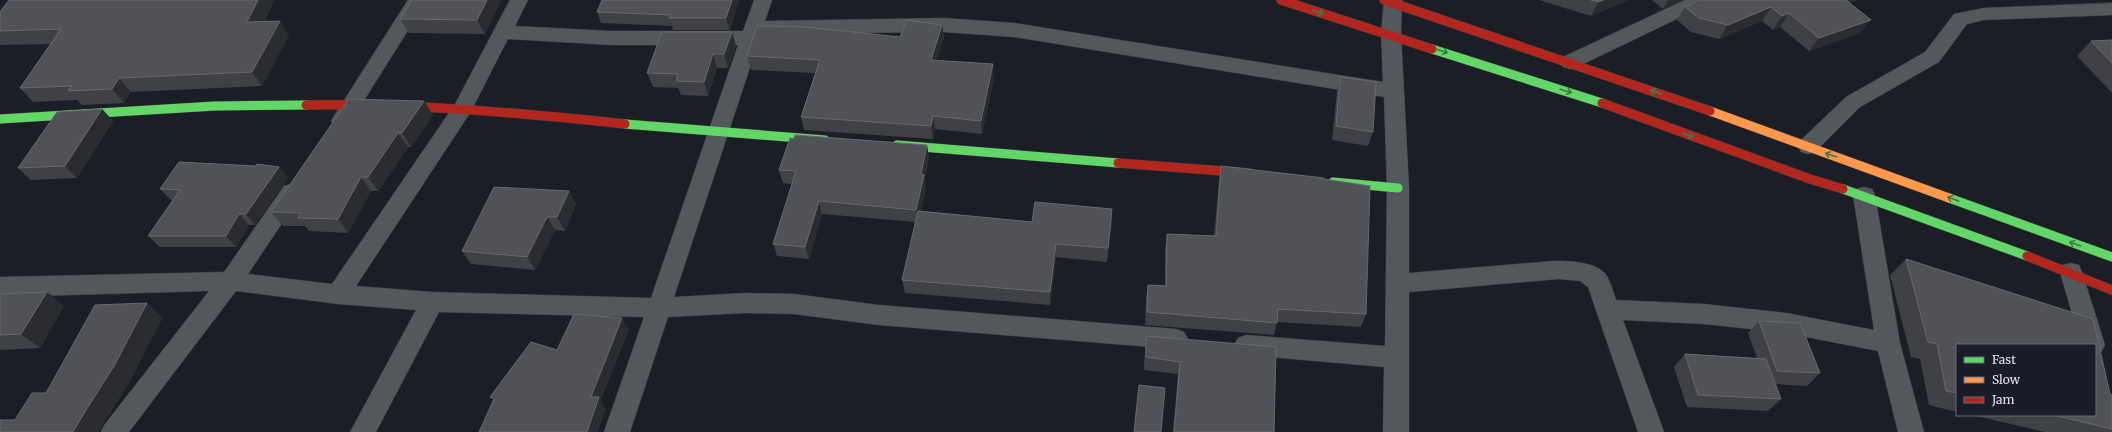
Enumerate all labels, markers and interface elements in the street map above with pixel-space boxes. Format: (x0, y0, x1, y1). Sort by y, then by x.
one-way arrow (1312, 8, 1324, 16)
one-way arrow (1436, 48, 1449, 55)
one-way arrow (1560, 88, 1572, 96)
one-way arrow (1650, 88, 1662, 96)
one-way arrow (1682, 131, 1694, 139)
one-way arrow (1826, 150, 1838, 158)
one-way arrow (1948, 194, 1960, 202)
one-way arrow (2070, 239, 2082, 247)
legend (1956, 344, 2096, 416)
text: Fast (1992, 352, 2016, 367)
text: Slow (1992, 372, 2021, 387)
text: Jam (1991, 392, 2015, 407)

